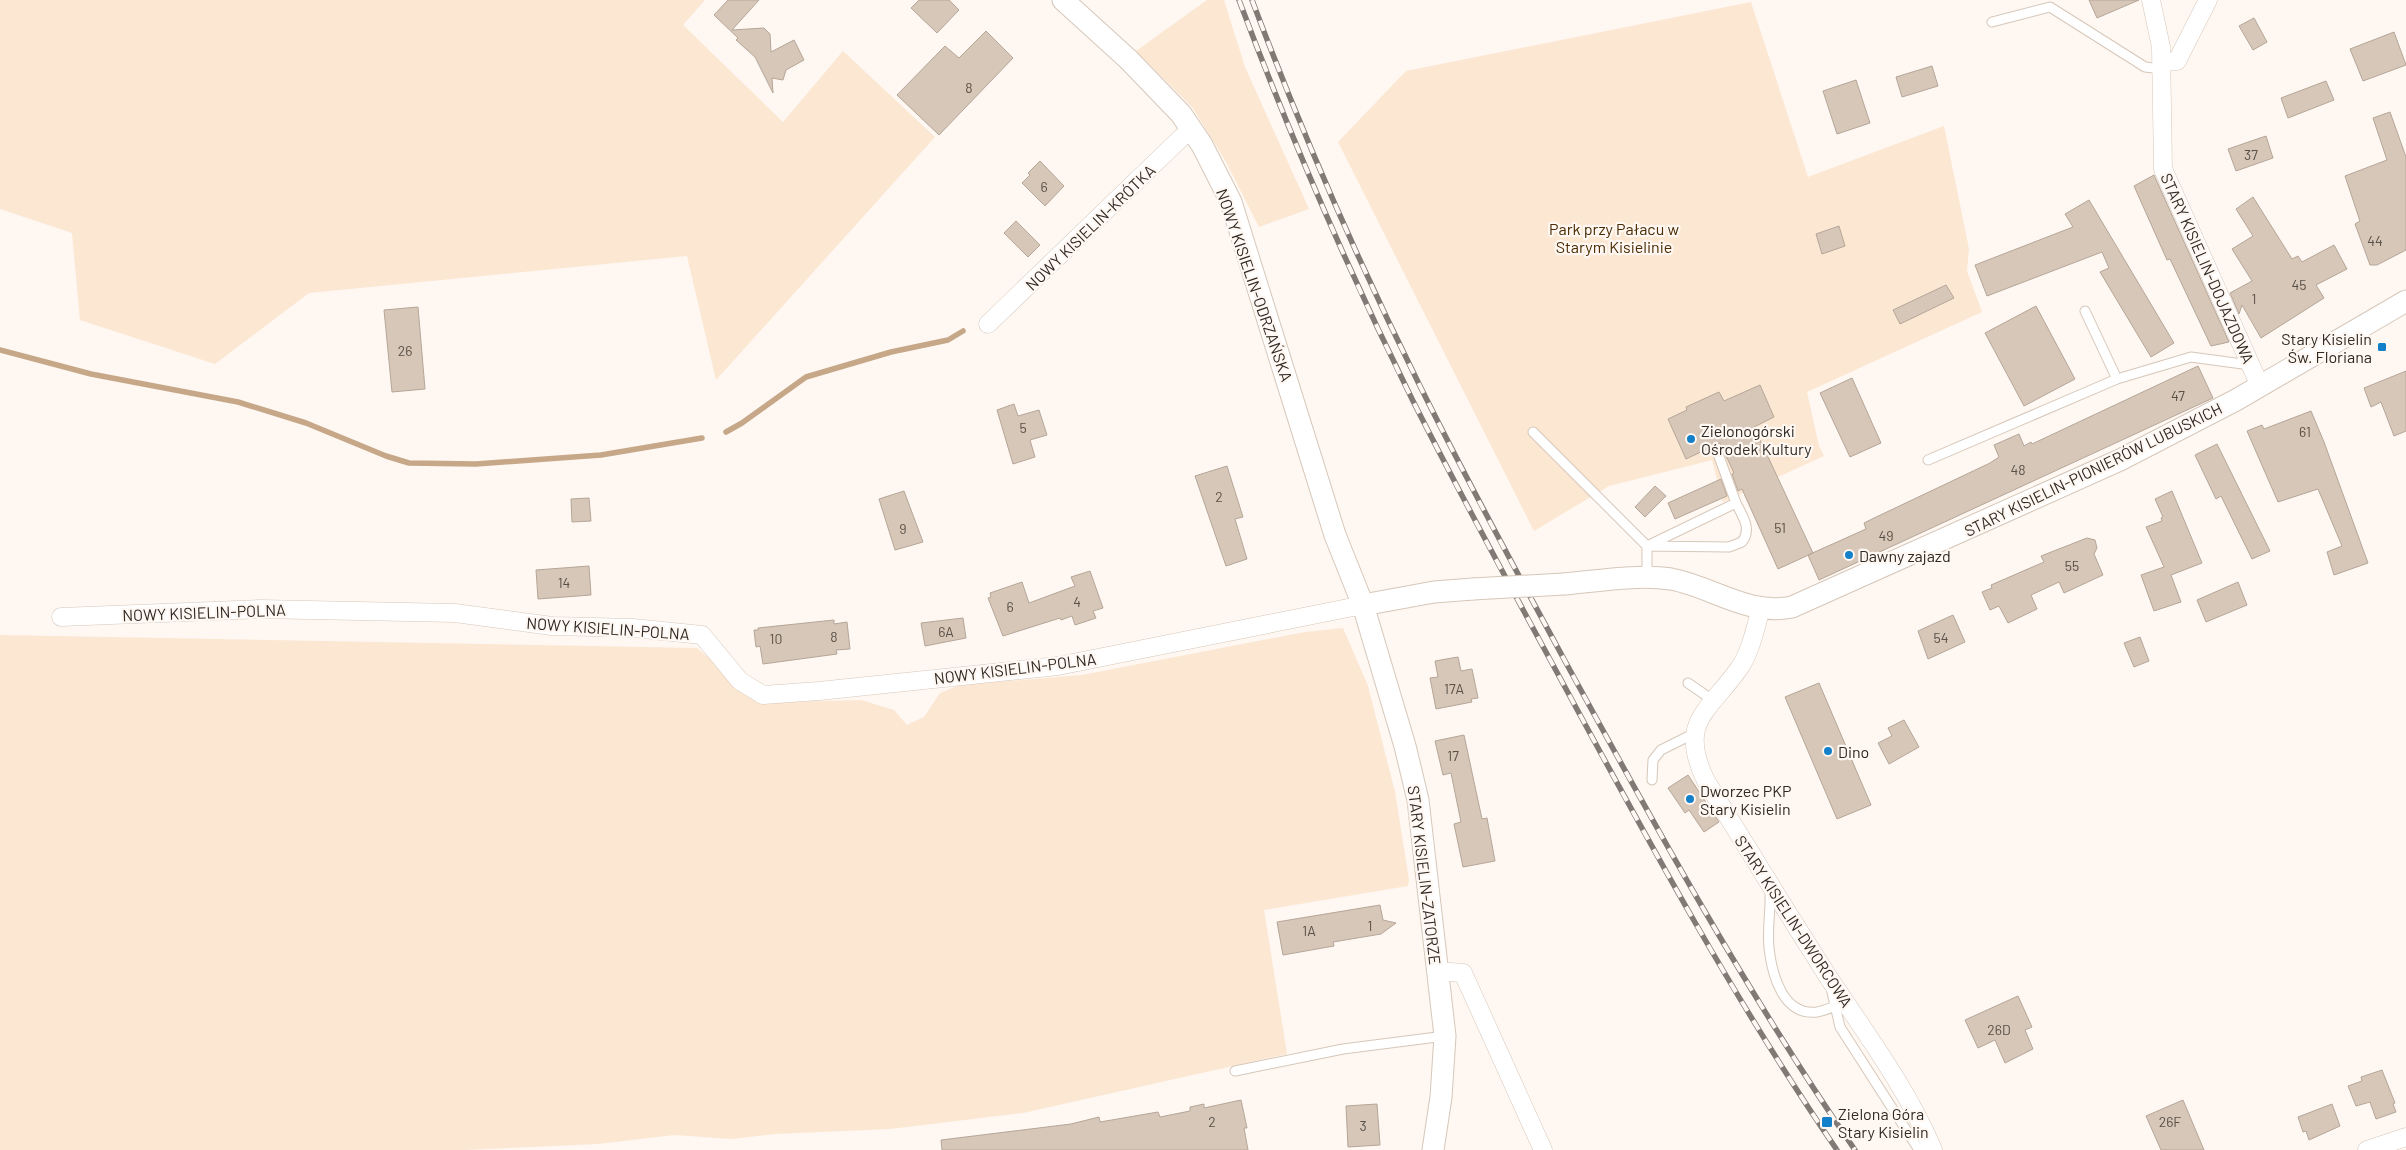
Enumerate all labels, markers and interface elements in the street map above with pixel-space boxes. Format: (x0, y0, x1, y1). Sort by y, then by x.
house number: 8 (965, 79, 973, 96)
house number: 37 (2244, 146, 2258, 163)
street label: NOWY KISIELIN-KRÓTKA (1021, 160, 1159, 294)
street label: STARY KISIELIN-DOJAZDOWA (2157, 170, 2259, 366)
house number: 6 (1040, 178, 1048, 195)
street label: NOWY KISIELIN-ODRZAŃSKA (1213, 186, 1297, 384)
park label: Park przy Pałacu w Starym Kisielinie (1549, 219, 1679, 256)
house number: 44 (2367, 232, 2383, 249)
house number: 45 (2292, 276, 2306, 293)
house number: 1 (2252, 290, 2256, 307)
place label: Stary Kisielin Św. Floriana (2281, 329, 2372, 366)
marker: Stary Kisielin Św. Floriana (2376, 341, 2388, 353)
house number: 26 (398, 342, 412, 359)
house number: 47 (2171, 387, 2185, 404)
street label: STARY KISIELIN-PIONIERÓW LUBUSKICH (1961, 398, 2225, 540)
house number: 5 (1019, 419, 1027, 436)
place label: Zielonogórski Ośrodek Kultury (1701, 421, 1812, 458)
house number: 61 (2299, 423, 2311, 440)
marker: Zielonogórski Ośrodek Kultury (1685, 433, 1697, 445)
house number: 48 (2010, 461, 2026, 478)
house number: 2 (1215, 488, 1223, 505)
house number: 51 (1774, 519, 1786, 536)
house number: 9 (899, 520, 907, 537)
house number: 49 (1878, 527, 1894, 544)
place label: Dawny zajazd (1859, 546, 1951, 565)
marker: Dawny zajazd (1843, 549, 1855, 561)
house number: 55 (2065, 557, 2079, 574)
house number: 14 (558, 574, 570, 591)
house number: 4 (1073, 593, 1081, 610)
house number: 6 (1006, 598, 1014, 615)
street label: NOWY KISIELIN-POLNA (122, 600, 286, 624)
street label: NOWY KISIELIN-POLNA (526, 613, 690, 643)
house number: 6A (938, 623, 954, 640)
house number: 8 (830, 628, 838, 645)
house number: 54 (1934, 629, 1948, 646)
house number: 10 (770, 630, 782, 647)
street label: NOWY KISIELIN-POLNA (933, 649, 1098, 687)
house number: 17A (1444, 680, 1465, 697)
place label: Dino (1838, 742, 1869, 761)
marker: Dino (1822, 745, 1834, 757)
house number: 17 (1447, 747, 1459, 764)
place label: Dworzec PKP Stary Kisielin (1700, 781, 1792, 818)
street label: STARY KISIELIN-ZATORZE (1405, 784, 1445, 966)
marker: Dworzec PKP Stary Kisielin (1684, 793, 1696, 805)
street label: STARY KISIELIN-DWORCOWA (1731, 832, 1857, 1011)
house number: 1 (1368, 917, 1372, 934)
house number: 1A (1302, 922, 1316, 939)
house number: 26D (1987, 1021, 2011, 1038)
place label: Zielona Góra Stary Kisielin (1838, 1104, 1929, 1141)
house number: 2 (1208, 1113, 1216, 1130)
house number: 26F (2159, 1113, 2181, 1130)
marker: Zielona Góra Stary Kisielin (1820, 1115, 1834, 1129)
house number: 3 (1359, 1117, 1367, 1134)

